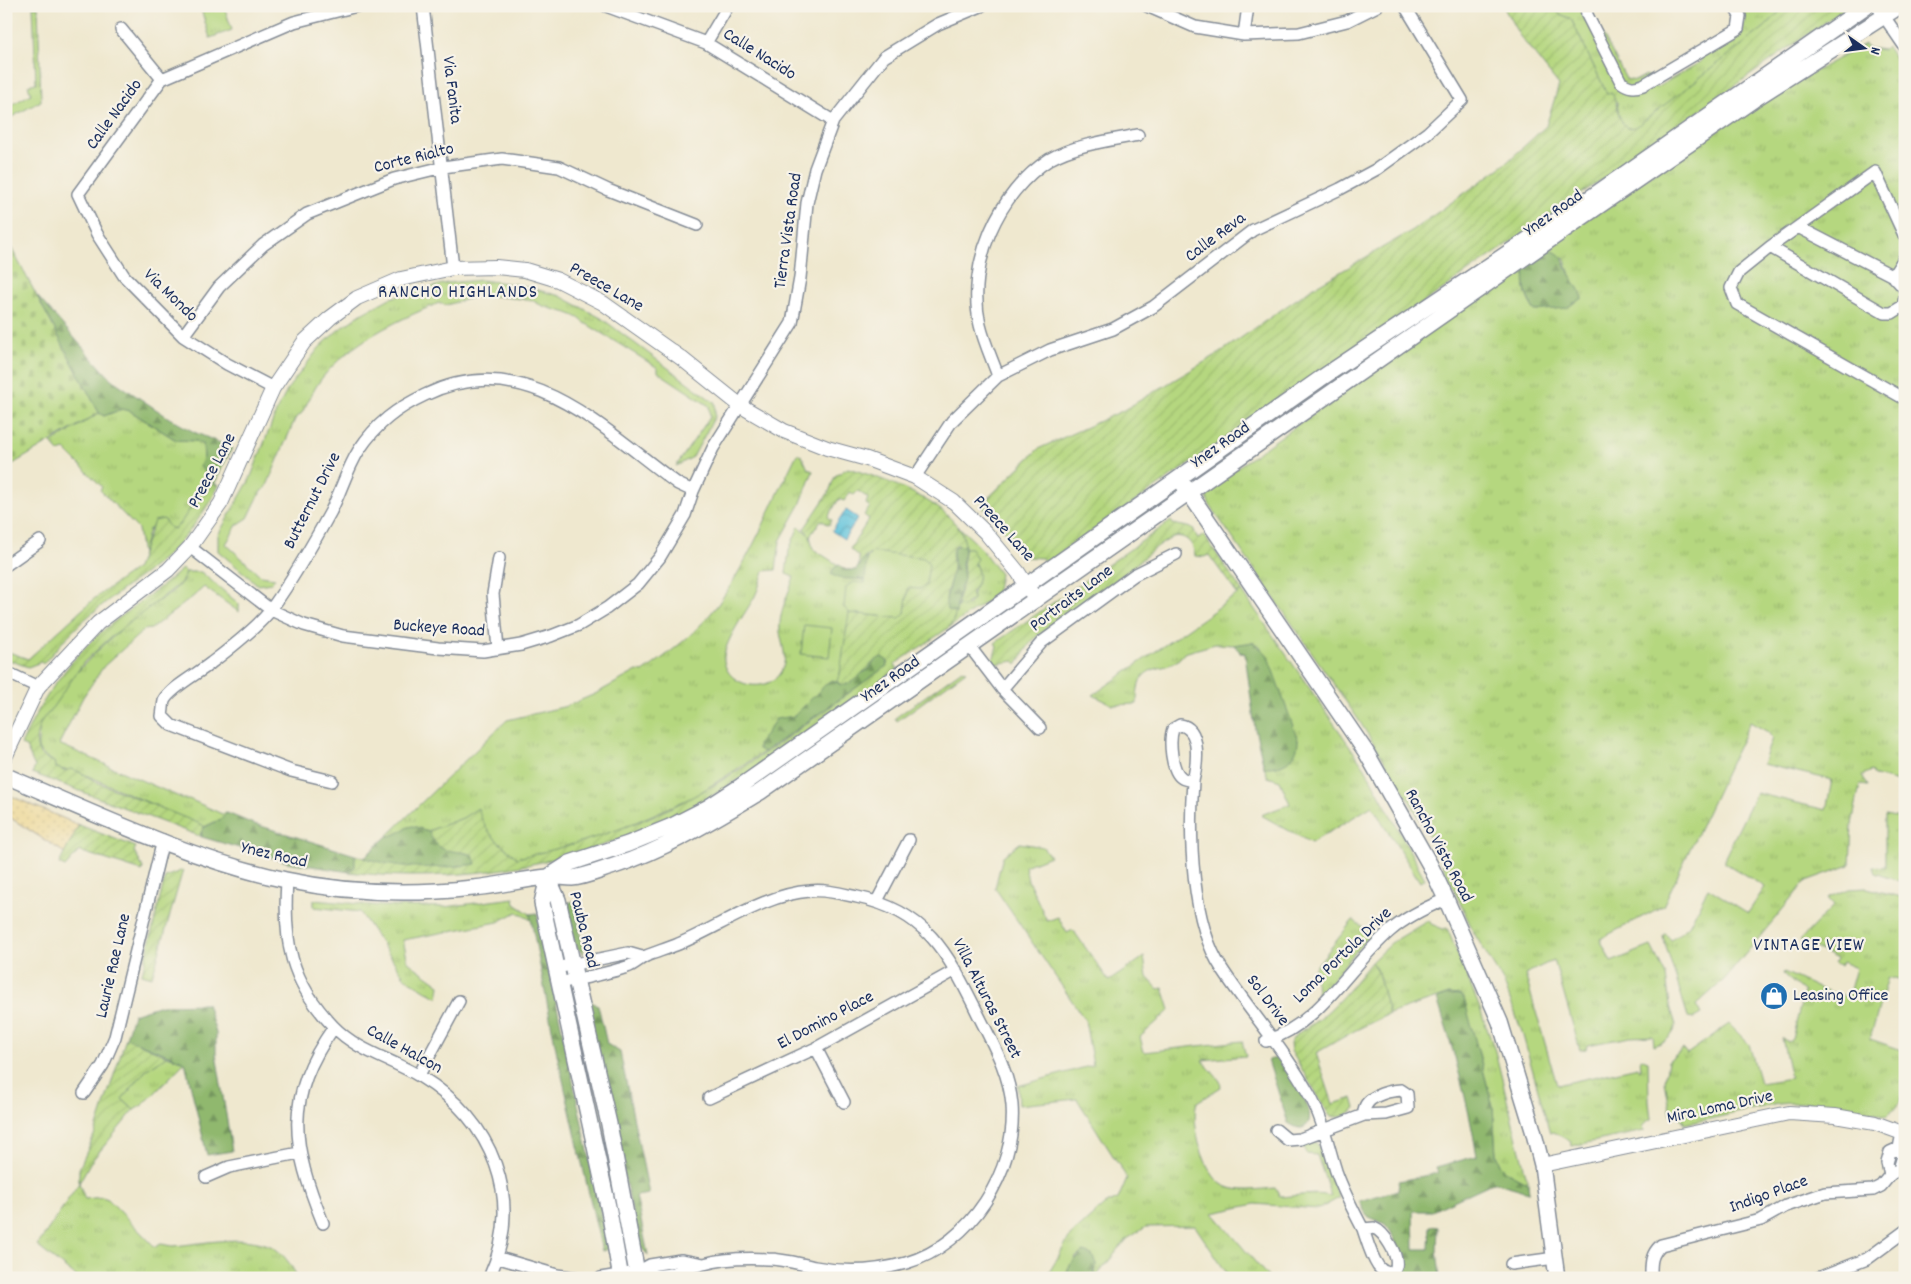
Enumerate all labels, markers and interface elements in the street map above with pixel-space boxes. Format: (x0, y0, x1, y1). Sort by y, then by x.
north arrow (1838, 22, 1888, 72)
street label: Calle Nacido (717, 23, 801, 87)
text: N (1864, 45, 1885, 57)
street label: Via Fanita (434, 55, 468, 126)
street label: Calle Nacido (81, 74, 149, 156)
street label: Corte Rialto (371, 137, 457, 181)
street label: Tierra Vista Road (768, 171, 810, 291)
street label: Ynez Road (1519, 184, 1589, 244)
street label: Calle Reva (1180, 206, 1252, 269)
street label: Preece Lane (564, 257, 648, 319)
street label: Via Mondo (137, 263, 203, 329)
district label: RANCHO HIGHLANDS (378, 280, 538, 307)
street label: Ynez Road (1186, 416, 1256, 476)
street label: Preece Lane (183, 429, 243, 513)
street label: Butternut Drive (278, 448, 348, 554)
street label: Preece Lane (966, 490, 1040, 568)
street label: Portraits Lane (1025, 559, 1119, 639)
street label: Buckeye Road (392, 613, 486, 645)
street label: Ynez Road (856, 650, 926, 710)
street label: Rancho Vista Road (1397, 785, 1479, 907)
street label: Ynez Road (238, 836, 310, 876)
street label: Pauba Road (561, 889, 605, 971)
street label: Loma Portola Drive (1288, 902, 1398, 1010)
street label: Laurie Rae Lane (90, 911, 138, 1021)
district label: VINTAGE VIEW (1753, 933, 1865, 960)
street label: Villa Alturas Street (945, 934, 1027, 1064)
street label: Sol Drive (1239, 970, 1295, 1032)
shop icon: Leasing Office (1759, 981, 1789, 1011)
place label: Leasing Office (1793, 984, 1888, 1009)
street label: El Domino Place (773, 985, 879, 1057)
street label: Calle Halcon (361, 1019, 447, 1081)
street label: Mira Loma Drive (1665, 1085, 1776, 1131)
street label: Indigo Place (1726, 1169, 1812, 1221)

